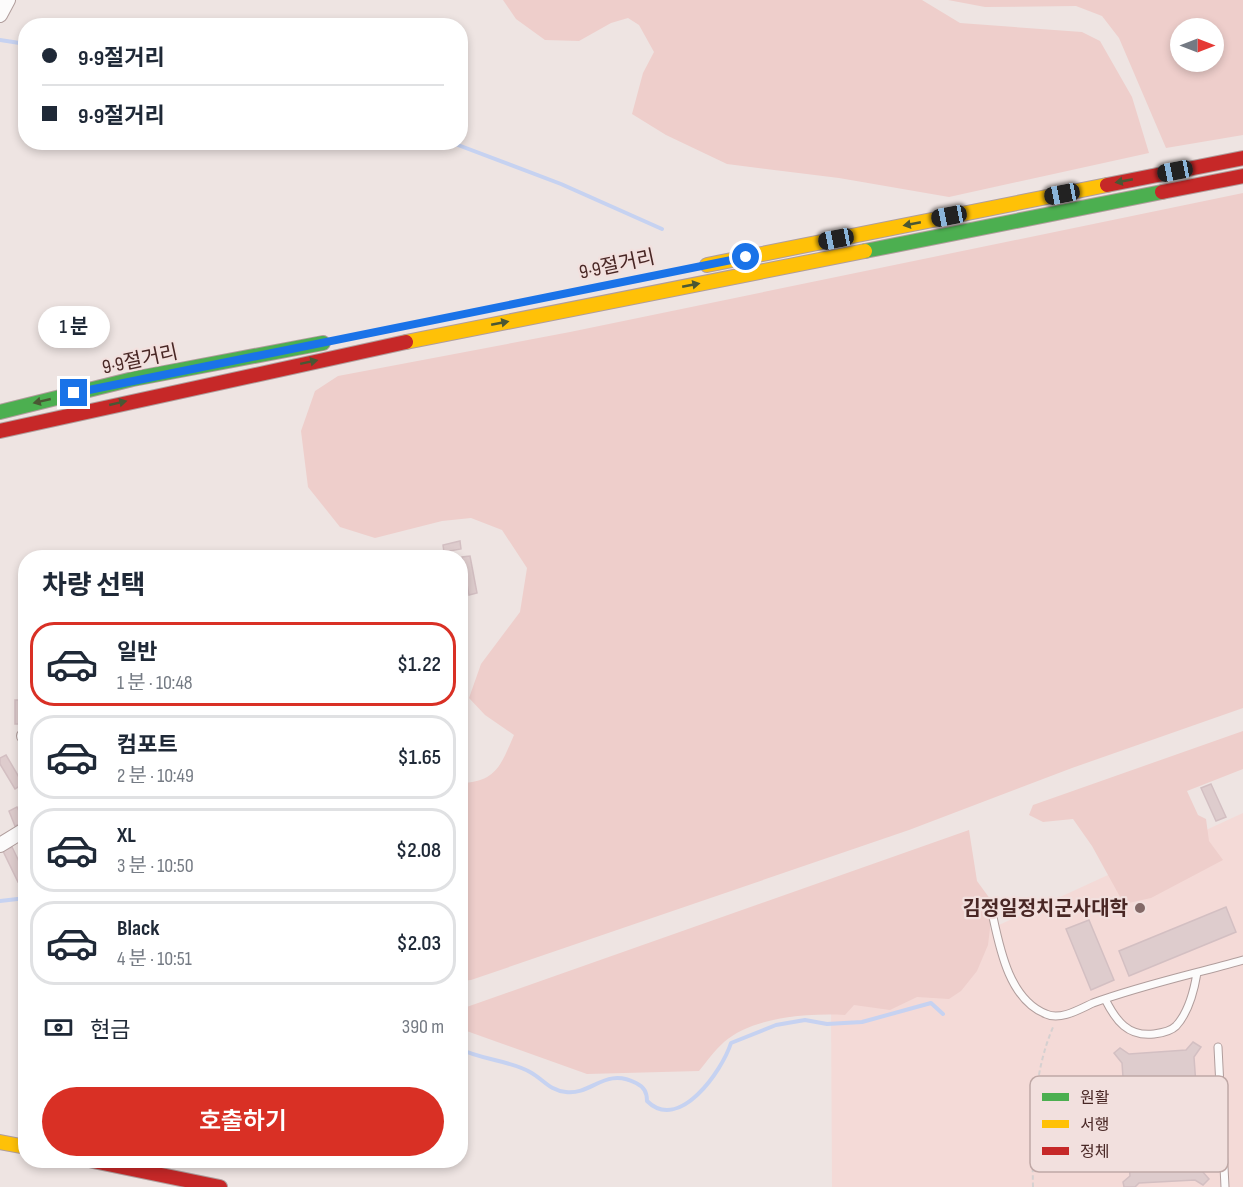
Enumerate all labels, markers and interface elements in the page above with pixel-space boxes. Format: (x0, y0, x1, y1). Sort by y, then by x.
north arrow (1170, 18, 1224, 72)
map controls (1170, 18, 1224, 72)
text: 9·9절거리 (78, 45, 165, 72)
text: 9·9절거리 (78, 103, 165, 130)
car (1156, 159, 1194, 183)
one-way arrow (1115, 177, 1133, 187)
car (1043, 182, 1081, 206)
car (930, 204, 968, 228)
one-way arrow (902, 220, 921, 229)
car (817, 227, 855, 251)
route start (732, 243, 759, 270)
street label: 9·9절거리 (577, 245, 657, 285)
one-way arrow (682, 280, 701, 289)
callout: 1 분 (38, 306, 110, 348)
text: 1 분 (59, 315, 89, 339)
one-way arrow (491, 318, 510, 327)
street label: 9·9절거리 (100, 340, 180, 380)
one-way arrow (300, 357, 318, 367)
route end (60, 379, 87, 406)
one-way arrow (32, 397, 51, 406)
one-way arrow (109, 398, 127, 408)
text: 차량 선택 (42, 570, 146, 602)
icon: car (45, 637, 99, 691)
text: 일반 (117, 639, 157, 666)
text: $1.22 (397, 651, 441, 678)
text: 1 분 · 10:48 (117, 671, 193, 695)
icon: car (45, 730, 99, 784)
text: 컴포트 (117, 732, 178, 759)
text: $1.65 (398, 744, 441, 771)
text: 2 분 · 10:49 (117, 764, 194, 788)
text: XL (117, 822, 136, 849)
icon: car (45, 823, 99, 877)
text: $2.08 (396, 837, 441, 864)
text: 3 분 · 10:50 (117, 854, 194, 878)
place label: 김정일정치군사대학 (962, 897, 1129, 921)
marker: 김정일정치군사대학 (1133, 901, 1147, 915)
text: Black (117, 915, 159, 942)
icon: car (45, 916, 99, 970)
text: $2.03 (397, 930, 441, 957)
text: 4 분 · 10:51 (117, 947, 192, 971)
icon: cash (42, 1011, 75, 1044)
text: 390 m (402, 1015, 444, 1039)
text: 현금 (90, 1017, 130, 1044)
legend (1030, 1076, 1228, 1172)
button: 호출하기 (42, 1087, 444, 1156)
text: 원활 (1080, 1089, 1110, 1108)
text: 서행 (1080, 1116, 1109, 1135)
text: 정체 (1080, 1143, 1109, 1162)

